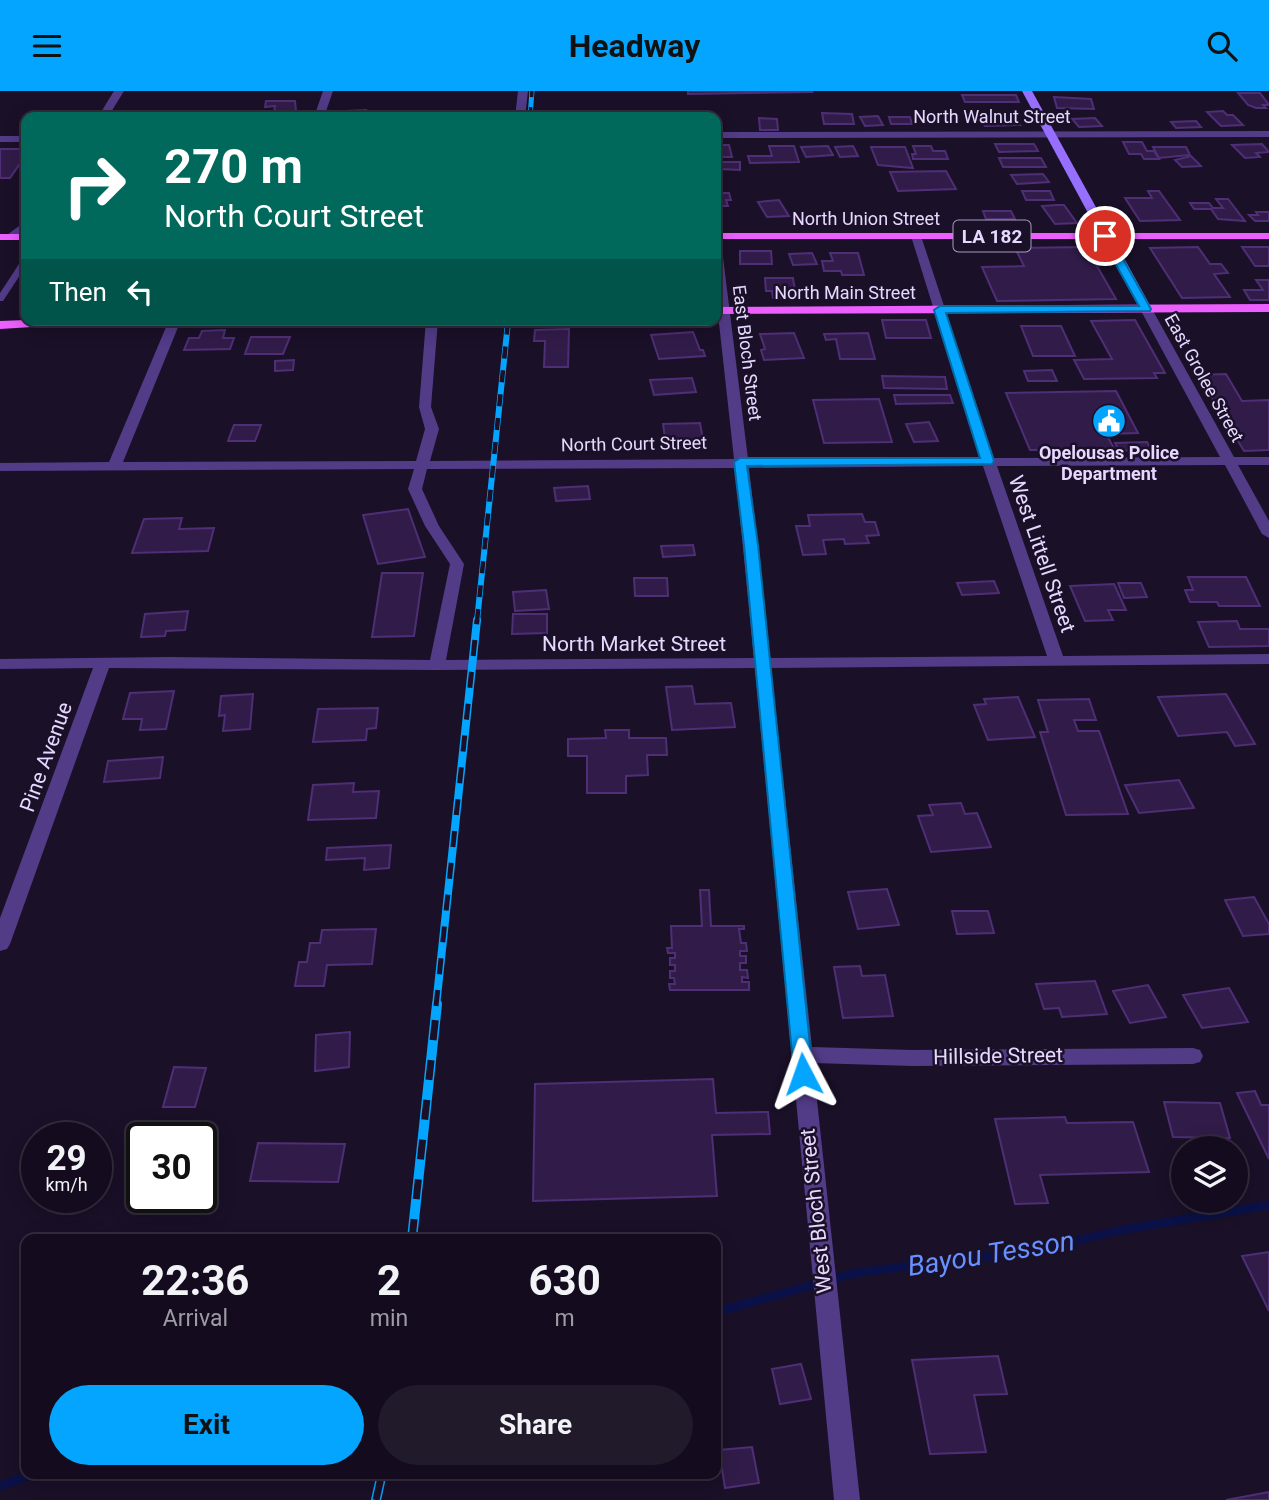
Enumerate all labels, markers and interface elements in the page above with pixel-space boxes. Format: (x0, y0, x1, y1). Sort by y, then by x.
icon: menu (28, 27, 66, 65)
text: Headway (569, 27, 700, 65)
icon: search (1203, 27, 1241, 65)
street label: North Walnut Street (913, 106, 1071, 127)
text: 270 m (164, 138, 303, 195)
icon: right (49, 140, 140, 231)
text: North Court Street (164, 197, 424, 235)
pin (1075, 206, 1135, 266)
street label: North Union Street (792, 208, 940, 229)
icon: arrive (1086, 217, 1124, 255)
road number: LA 182 (954, 221, 1030, 251)
icon: left (121, 273, 159, 311)
text: Then (49, 277, 107, 307)
street label: North Main Street (774, 282, 916, 303)
street label: East Bloch Street (729, 284, 766, 422)
street label: East Grolee Street (1160, 310, 1248, 446)
public building icon: Opelousas Police Department (1090, 402, 1128, 440)
street label: North Court Street (561, 432, 707, 455)
place label: Opelousas Police Department (1039, 442, 1179, 484)
street label: West Littell Street (1004, 472, 1080, 636)
street label: North Market Street (542, 632, 726, 656)
street label: Pine Avenue (15, 699, 77, 815)
position arrow (766, 1037, 840, 1111)
street label: Hillside Street (933, 1043, 1063, 1069)
speed limit sign: 30 (126, 1122, 217, 1213)
street label: West Bloch Street (795, 1127, 837, 1295)
map controls (1171, 1136, 1248, 1213)
button: layers (1171, 1136, 1248, 1213)
text: 29 (46, 1138, 87, 1179)
text: km/h (45, 1174, 88, 1195)
water label: Bayou Tesson (905, 1224, 1077, 1283)
text: 22:36 (141, 1256, 249, 1305)
text: 2 (377, 1256, 401, 1305)
text: 630 (528, 1256, 601, 1305)
text: Arrival (163, 1305, 228, 1332)
text: min (370, 1305, 408, 1332)
text: m (555, 1305, 575, 1332)
button: Exit (49, 1385, 364, 1465)
button: Share (378, 1385, 693, 1465)

